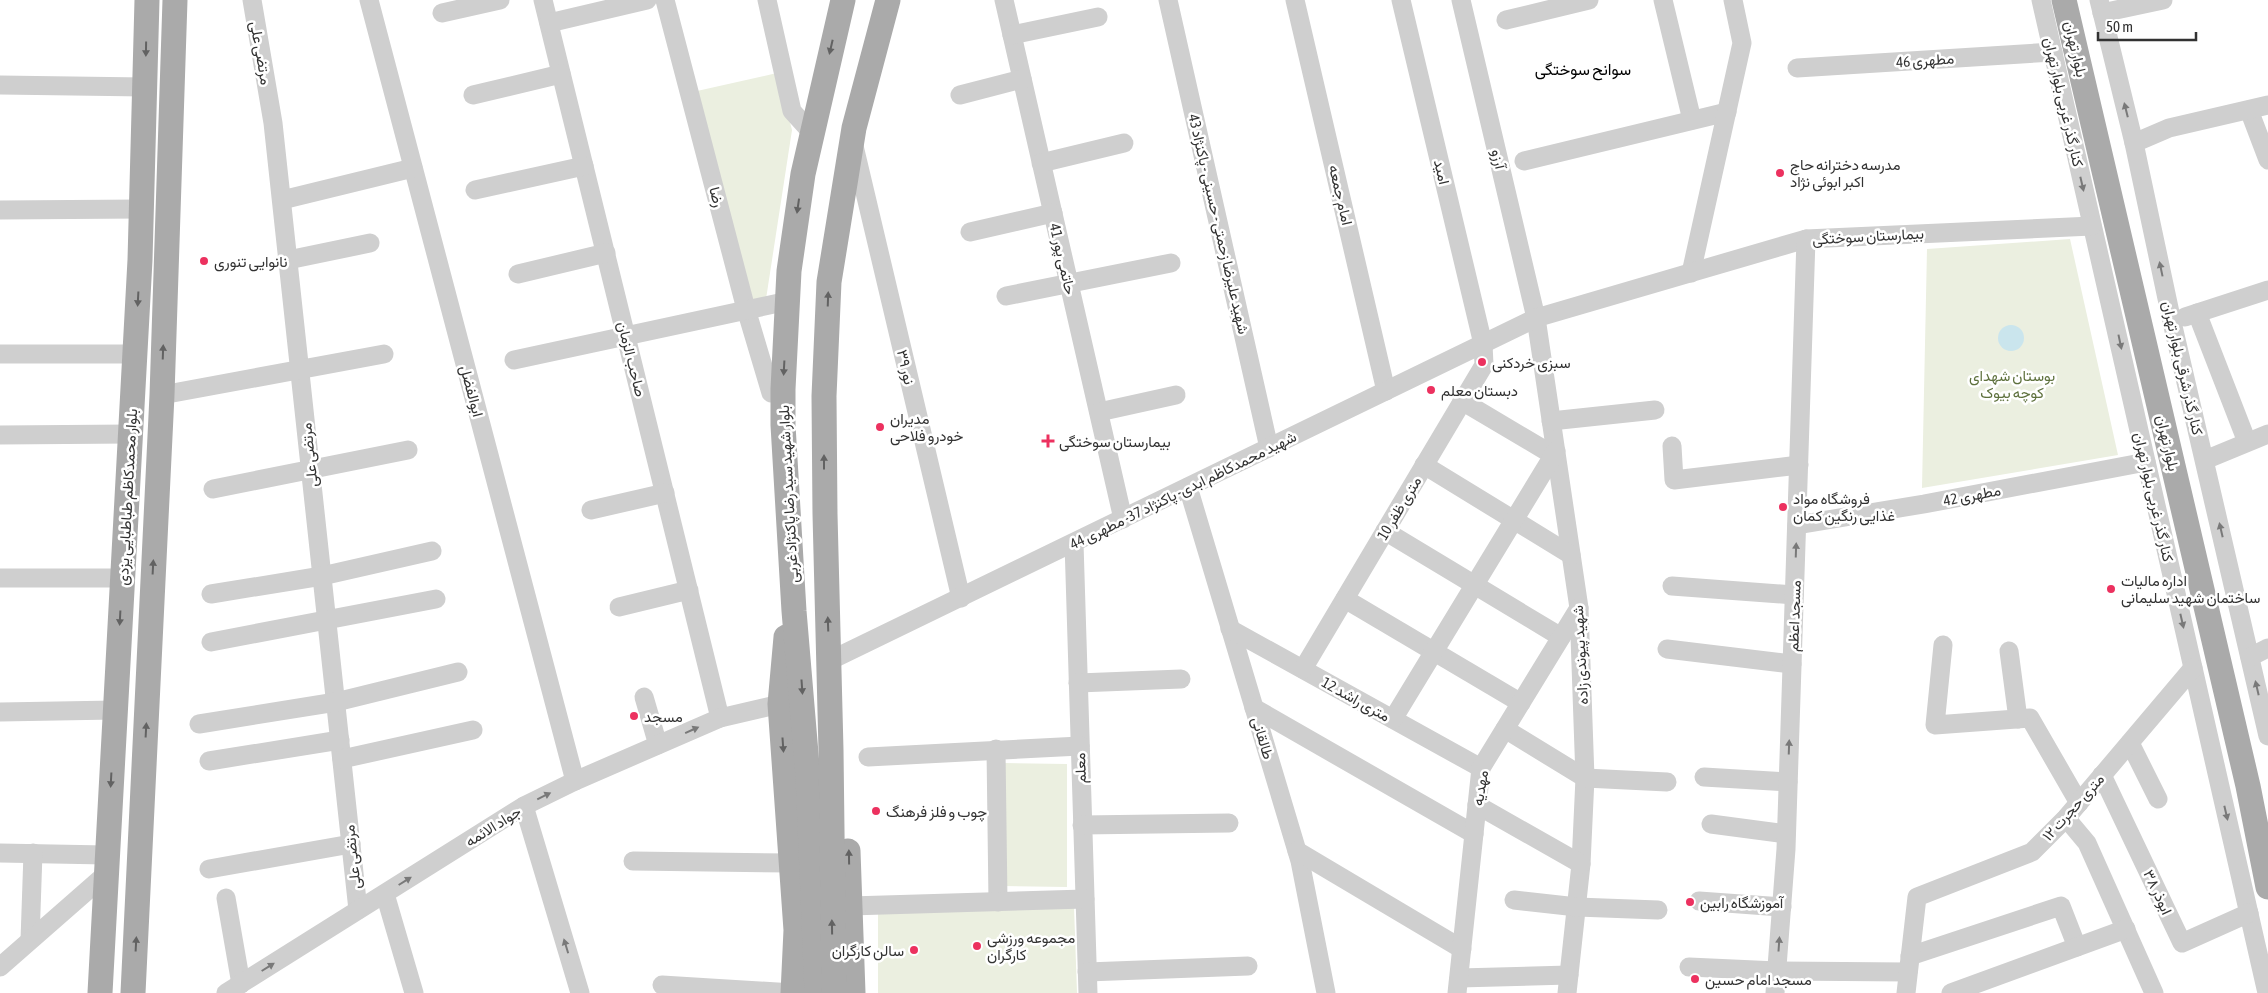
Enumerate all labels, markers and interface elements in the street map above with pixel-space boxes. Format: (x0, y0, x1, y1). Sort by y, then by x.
scale bar (2098, 10, 2196, 42)
text: 50 m (2106, 18, 2133, 35)
street label: بلوار تهران (2060, 19, 2091, 79)
street label: مرتضی علی (245, 20, 275, 87)
street label: کنار گذر غربی بلوار تهران (2039, 36, 2087, 169)
one-way arrow (827, 40, 835, 55)
one-way arrow (141, 41, 149, 57)
street label: مطهری 46 (1895, 49, 1955, 73)
district label: سوانح سوختگی (1535, 60, 1631, 81)
one-way arrow (2122, 103, 2130, 118)
street label: شهید علیرضا زحمتی - حسینی - پاکنژاد 43 (1183, 112, 1253, 336)
street label: آرزو (1487, 147, 1510, 172)
place label: مدرسه دخترانه حاج اکبر ابوئی نژاد (1790, 156, 1901, 192)
street label: امید (1430, 158, 1453, 186)
street label: امام جمعه (1324, 163, 1356, 227)
marker: مدرسه دخترانه حاج اکبر ابوئی نژاد (1774, 167, 1786, 179)
one-way arrow (2078, 177, 2086, 192)
street label: رضا (705, 185, 728, 209)
one-way arrow (794, 199, 802, 215)
street label: حاتمی پور 41 (1045, 222, 1079, 297)
street label: بیمارستان سوختگی (1812, 225, 1924, 249)
place label: نانوایی تنوری (214, 253, 288, 272)
marker: نانوایی تنوری (198, 255, 210, 267)
one-way arrow (2157, 262, 2165, 277)
one-way arrow (133, 291, 141, 307)
one-way arrow (825, 291, 833, 307)
street label: کنار گذر شرقی بلوار تهران (2157, 299, 2207, 437)
street label: صاحب الزمان (613, 320, 650, 399)
one-way arrow (2116, 335, 2124, 351)
one-way arrow (160, 344, 168, 360)
street label: نور ۳۹ (893, 348, 918, 386)
place label: سبزی خردکنی (1492, 354, 1571, 373)
marker: سبزی خردکنی (1476, 356, 1488, 368)
one-way arrow (780, 360, 788, 376)
street label: ابوالفضل (456, 363, 487, 419)
park label: بوستان شهدای کوچه بیوک (1969, 367, 2055, 403)
place label: دبستان معلم (1441, 382, 1518, 401)
marker: دبستان معلم (1425, 384, 1437, 396)
street label: بلوار شهید سید رضا پاکنژاد غربی (775, 405, 803, 583)
street label: بلوار محمدکاظم طباطبایی یزدی (114, 408, 142, 586)
place label: مدیران خودرو فلاحی (890, 410, 963, 446)
street label: بلوار تهران (2152, 413, 2183, 473)
marker: مدیران خودرو فلاحی (874, 421, 886, 433)
street label: مرتضی علی (297, 422, 323, 488)
street label: شهید محمدکاظم ابدی- پاکنژاد 37- مطهری 44 (1067, 428, 1300, 554)
street label: کنار گذر غربی بلوار تهران (2129, 431, 2177, 564)
place label: بیمارستان سوختگی (1059, 433, 1171, 452)
marker: بیمارستان سوختگی (1041, 434, 1055, 448)
one-way arrow (820, 454, 828, 470)
street label: 10 متری ظفر (1373, 473, 1426, 544)
street label: مطهری 42 (1942, 481, 2003, 511)
place label: فروشگاه مواد غذایی رنگین کمان (1793, 490, 1895, 526)
marker: فروشگاه مواد غذایی رنگین کمان (1777, 501, 1789, 513)
one-way arrow (2217, 522, 2225, 537)
one-way arrow (1792, 542, 1800, 558)
one-way arrow (150, 559, 158, 575)
place label: اداره مالیات ساختمان شهید سلیمانی (2121, 572, 2260, 608)
street label: مسجد اعظم (1784, 580, 1806, 652)
marker: اداره مالیات ساختمان شهید سلیمانی (2105, 583, 2117, 595)
street label: شهید پیوندی زاده (1569, 605, 1593, 705)
one-way arrow (116, 610, 124, 626)
one-way arrow (2178, 613, 2186, 628)
one-way arrow (824, 616, 832, 632)
street label: 12 متری راشد (1318, 673, 1393, 726)
one-way arrow (798, 679, 806, 695)
one-way arrow (2253, 681, 2261, 696)
place label: مسجد (644, 708, 683, 726)
marker: مسجد (628, 710, 640, 722)
street label: طالقانی (1247, 715, 1278, 762)
one-way arrow (142, 721, 150, 737)
one-way arrow (685, 725, 699, 733)
one-way arrow (779, 738, 787, 754)
one-way arrow (1786, 739, 1794, 755)
street label: معلم (1071, 752, 1091, 784)
street label: مهدیه (1469, 769, 1492, 807)
street label: ۱۲ متری حجرت (2039, 770, 2109, 845)
one-way arrow (106, 773, 114, 789)
one-way arrow (537, 792, 551, 800)
street label: جواد الائمه (462, 802, 525, 851)
place label: چوب و فلز فرهنگ (886, 803, 987, 822)
marker: چوب و فلز فرهنگ (870, 805, 882, 817)
one-way arrow (2222, 806, 2230, 821)
street label: مرتضی علی (340, 824, 366, 890)
one-way arrow (844, 849, 852, 865)
street label: ۳۸ ابوذر (2139, 867, 2176, 918)
one-way arrow (399, 876, 412, 885)
place label: آموزشگاه رابین (1700, 894, 1785, 913)
marker: آموزشگاه رابین (1684, 896, 1696, 908)
one-way arrow (828, 919, 836, 935)
place label: مجموعه ورزشی کارگران (987, 929, 1075, 964)
one-way arrow (132, 936, 140, 952)
one-way arrow (1776, 936, 1784, 952)
one-way arrow (562, 939, 569, 954)
marker: مجموعه ورزشی کارگران (971, 940, 983, 952)
place label: سالن کارگران (832, 942, 904, 961)
marker: سالن کارگران (908, 944, 920, 956)
one-way arrow (261, 962, 274, 972)
place label: مسجد امام حسین (1705, 971, 1812, 990)
marker: مسجد امام حسین (1689, 973, 1701, 985)

